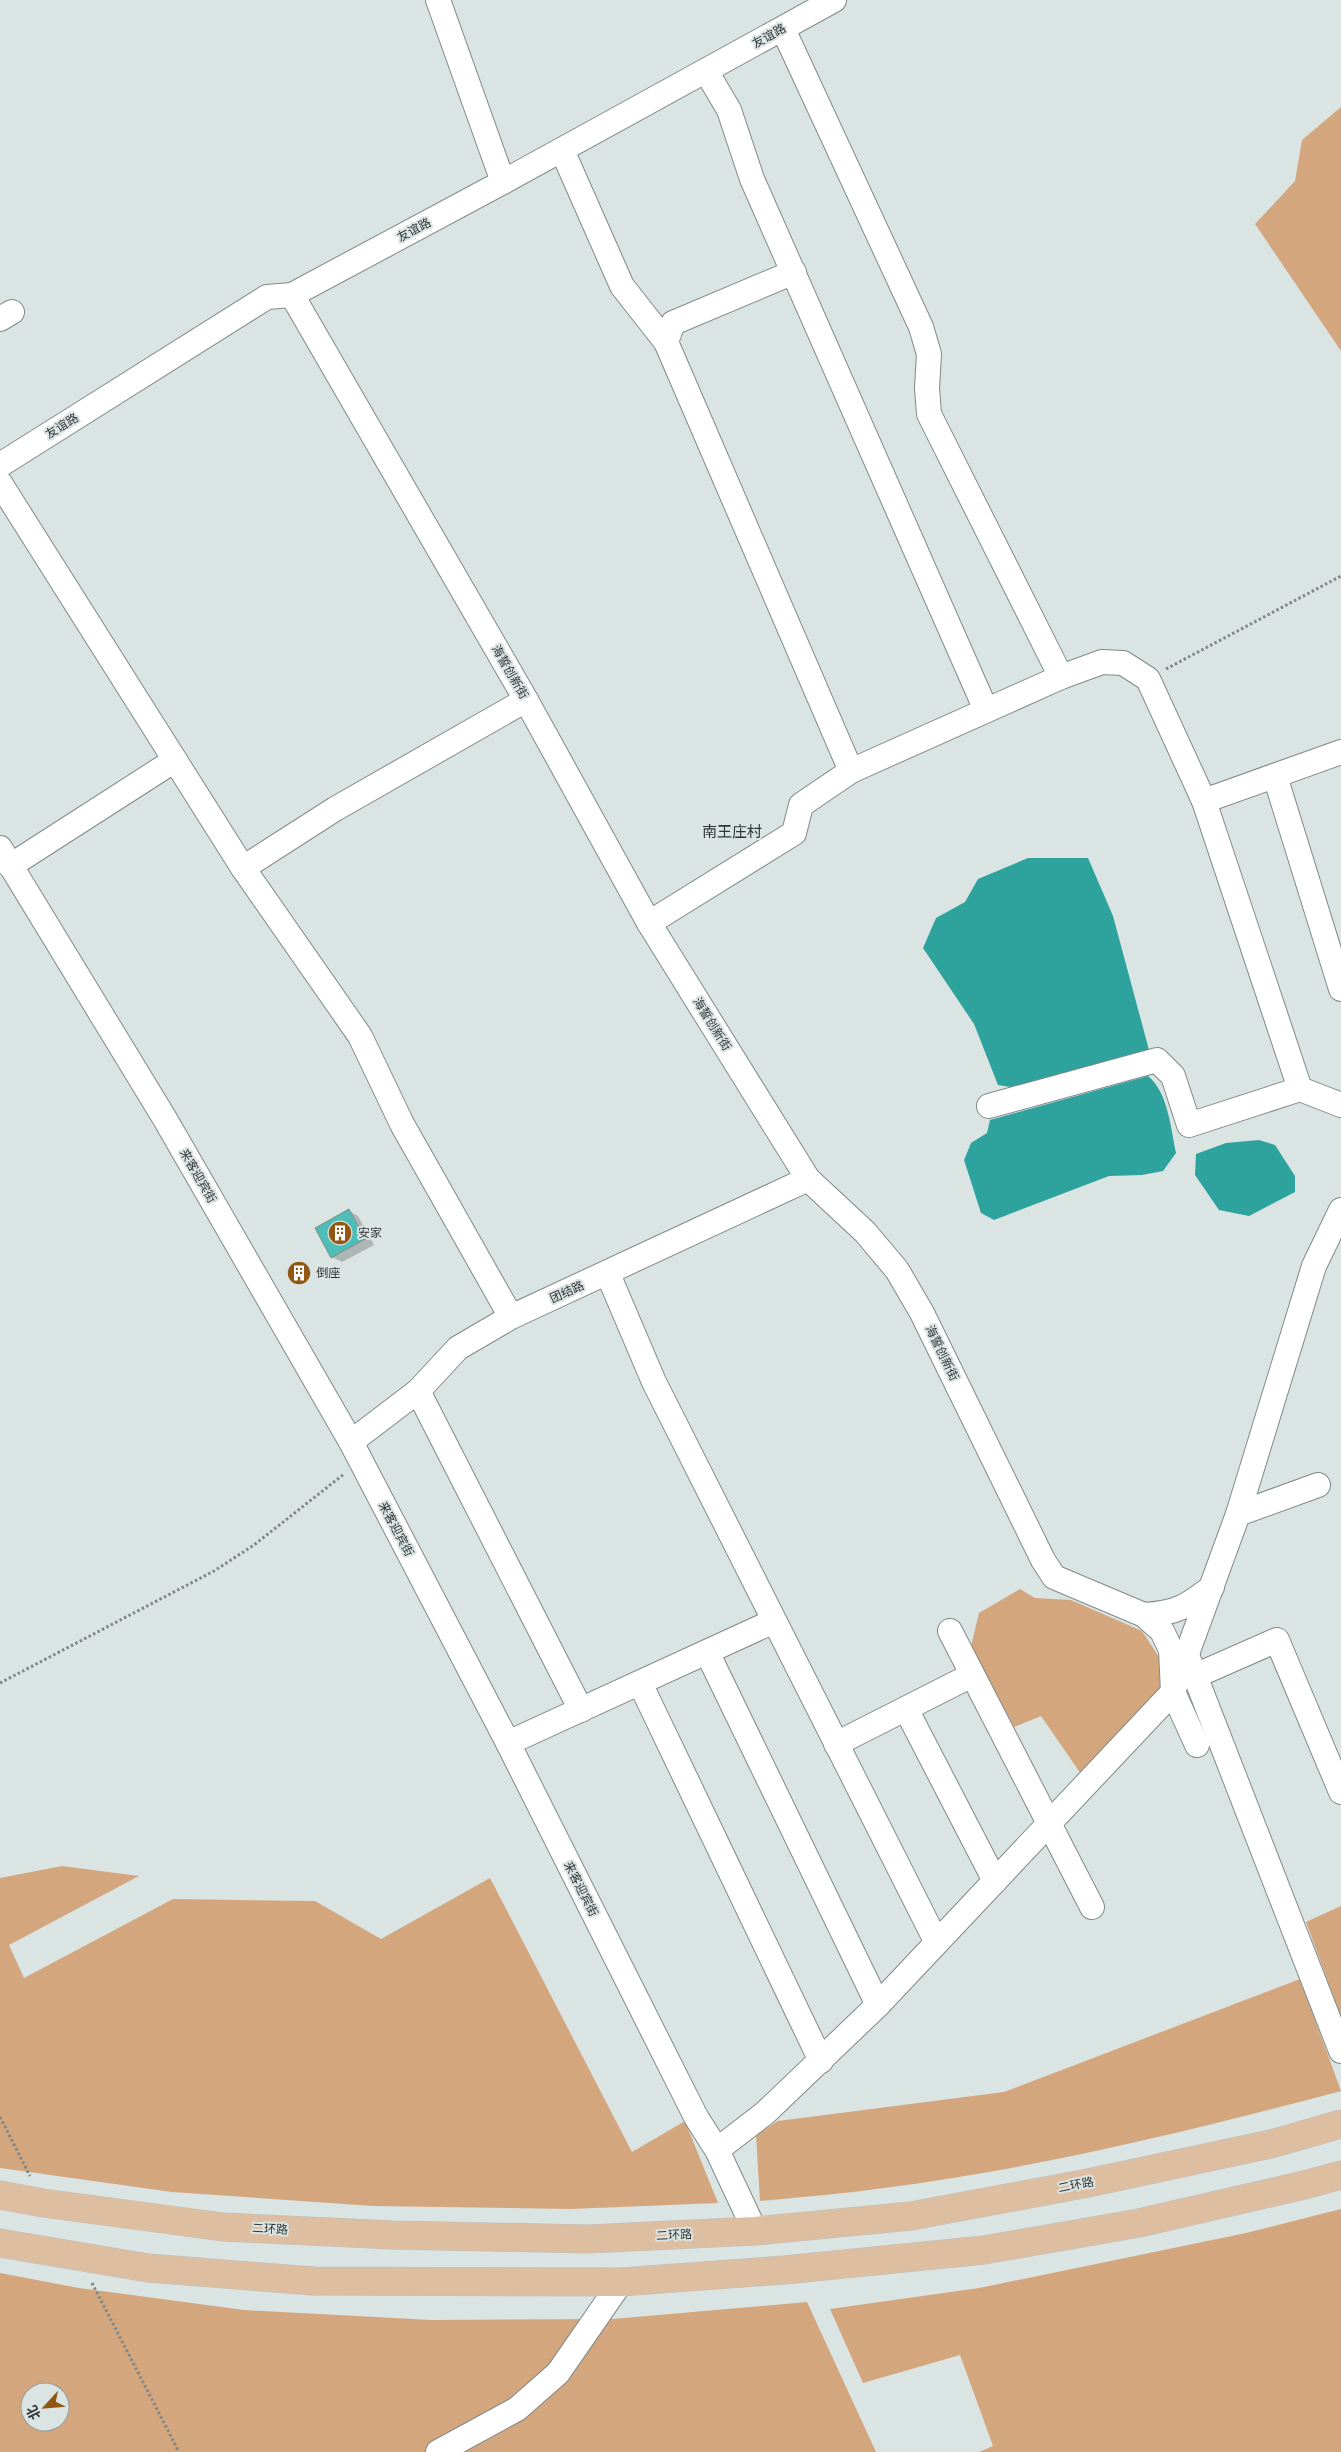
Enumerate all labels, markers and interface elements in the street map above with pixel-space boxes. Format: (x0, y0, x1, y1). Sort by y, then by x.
street label: 友谊路 (750, 21, 788, 51)
street label: 友谊路 (395, 215, 433, 245)
street label: 友谊路 (43, 411, 81, 441)
street label: 海誓创新街 (489, 643, 531, 701)
district label: 南王庄村 (702, 823, 762, 841)
street label: 海誓创新街 (690, 995, 734, 1053)
street label: 来客迎宾街 (177, 1147, 219, 1205)
building icon: 安家 (327, 1220, 353, 1246)
place label: 安家 (358, 1226, 382, 1240)
building icon: 倒座 (286, 1260, 312, 1286)
place label: 倒座 (316, 1266, 340, 1280)
street label: 团结路 (548, 1278, 586, 1306)
street label: 海誓创新街 (923, 1323, 961, 1383)
street label: 来客迎宾街 (376, 1499, 416, 1559)
street label: 来客迎宾街 (561, 1859, 601, 1919)
street label: 二环路 (1057, 2175, 1095, 2195)
street label: 二环路 (252, 2221, 288, 2237)
street label: 二环路 (656, 2227, 692, 2243)
north arrow (20, 2382, 70, 2432)
text: 北 (23, 2402, 44, 2422)

